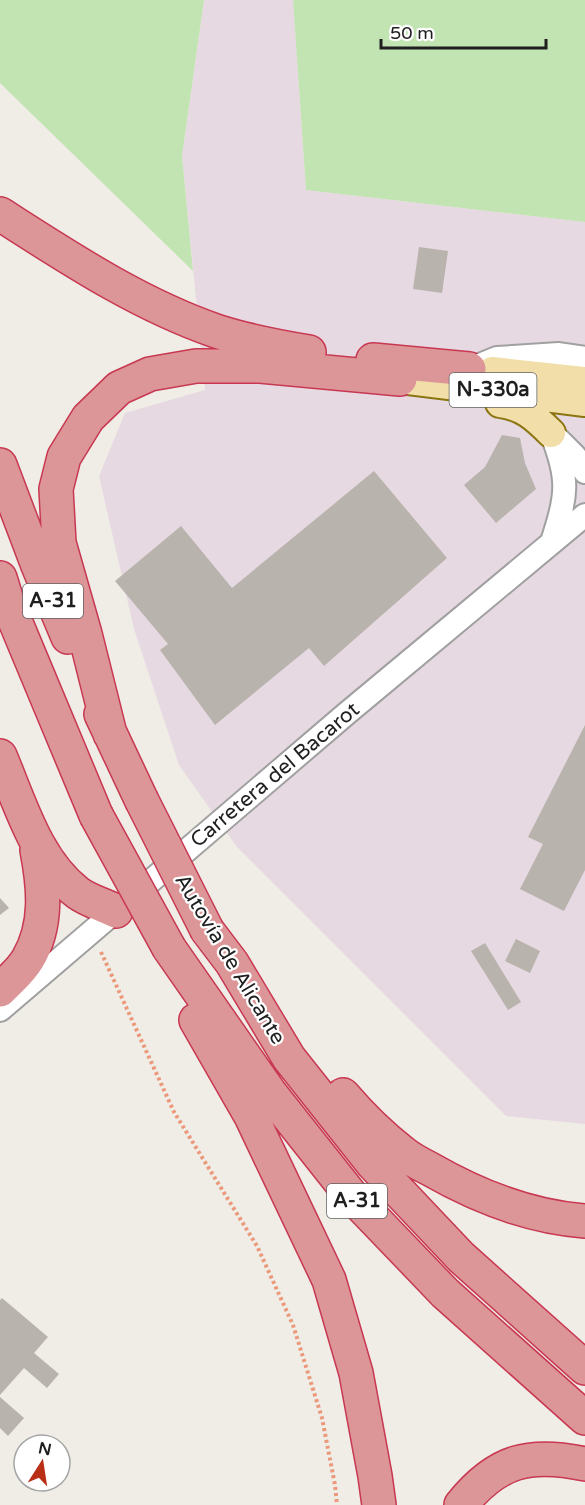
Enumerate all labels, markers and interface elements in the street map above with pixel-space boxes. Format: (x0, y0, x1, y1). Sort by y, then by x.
scale bar (381, 12, 546, 50)
text: 50 m (390, 22, 434, 44)
road number: N-330a (450, 373, 536, 407)
road number: A-31 (23, 584, 83, 618)
street label: Carretera del Bacarot (185, 697, 365, 853)
street label: Autovía de Alicante (169, 869, 291, 1049)
road number: A-31 (327, 1184, 387, 1218)
north arrow (12, 1433, 72, 1493)
text: N (37, 1438, 53, 1460)

